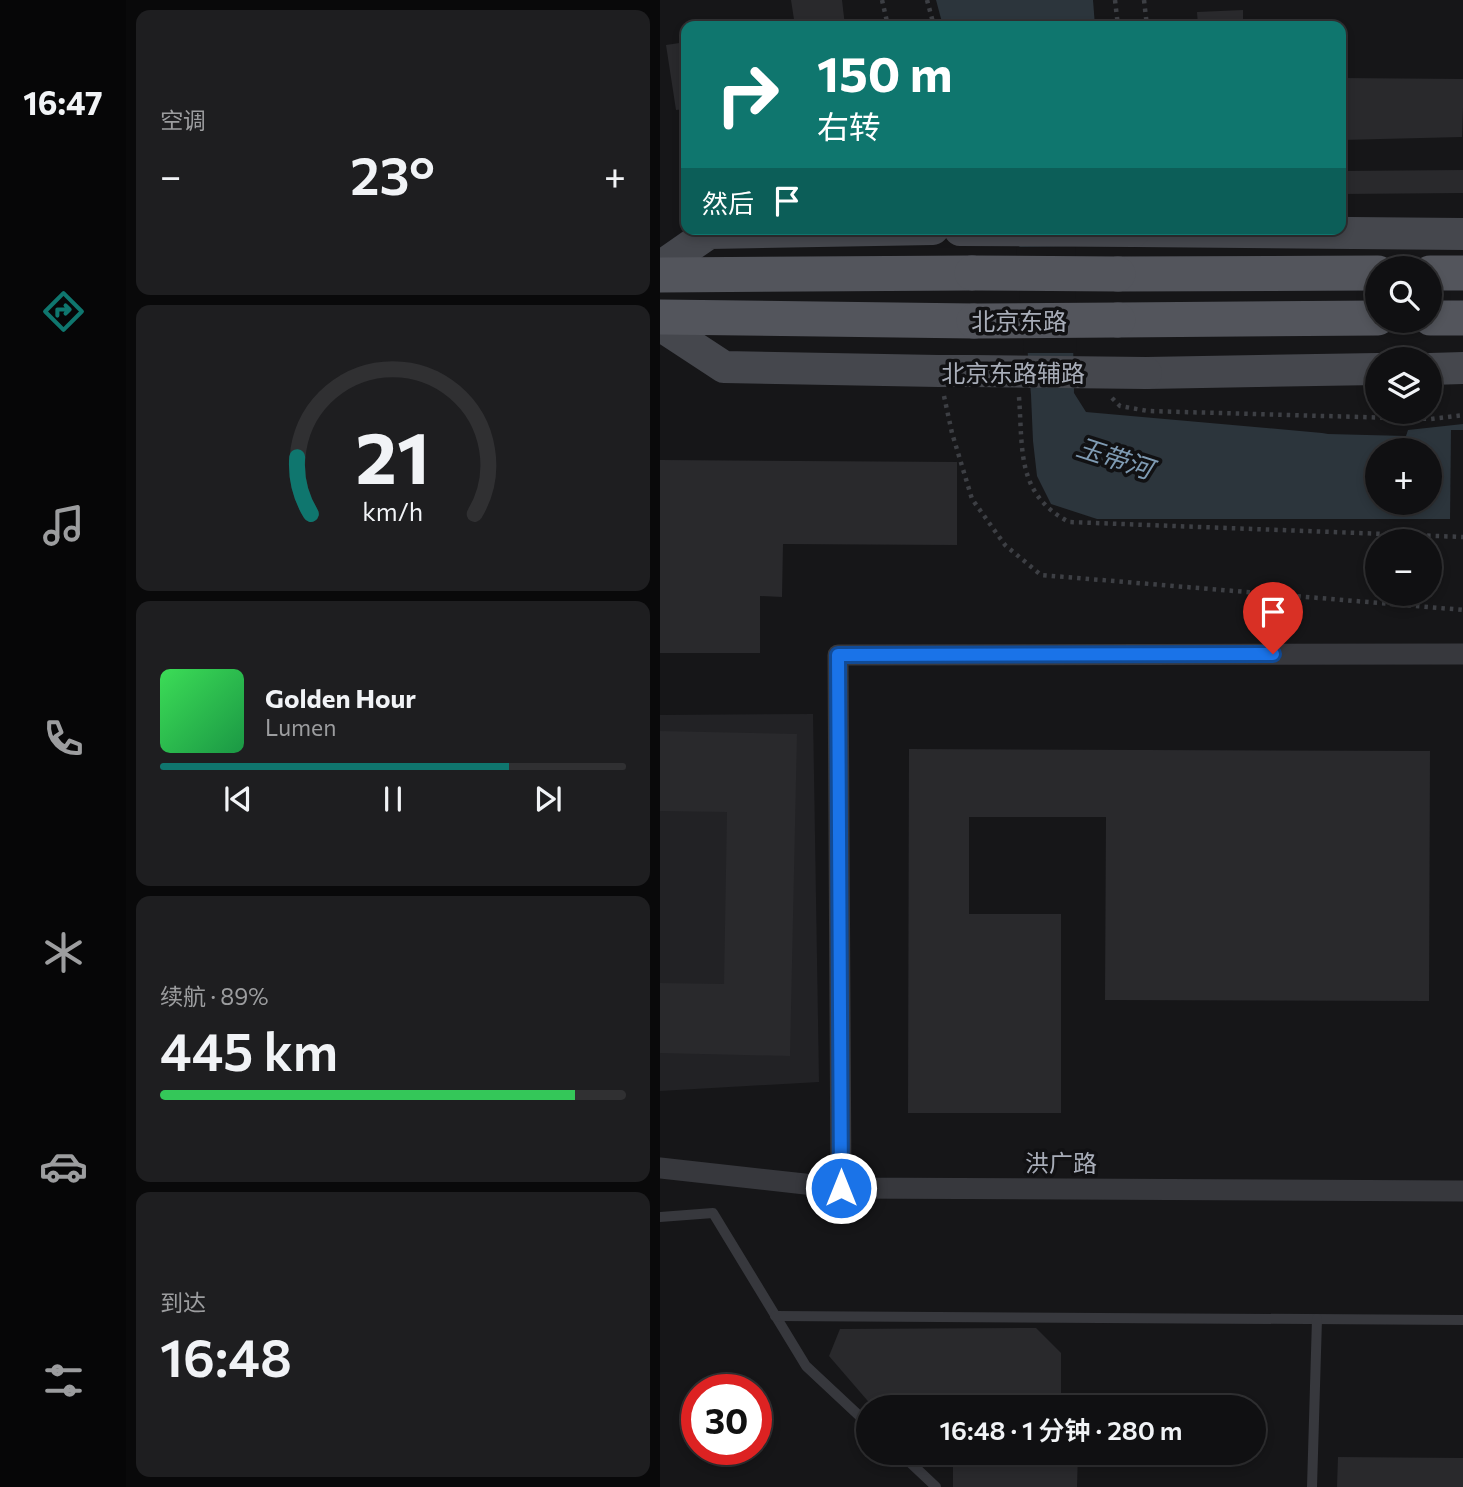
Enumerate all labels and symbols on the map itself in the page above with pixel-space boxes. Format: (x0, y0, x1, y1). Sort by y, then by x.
street label: 北京东路 (971, 306, 1067, 335)
street label: 北京东路辅路 (941, 358, 1085, 387)
water label: 玉带河 (1073, 430, 1162, 485)
pin (1243, 582, 1303, 654)
street label: 洪广路 (1025, 1148, 1097, 1177)
position arrow (804, 1151, 878, 1225)
speed limit sign: 30 (681, 1374, 772, 1465)

